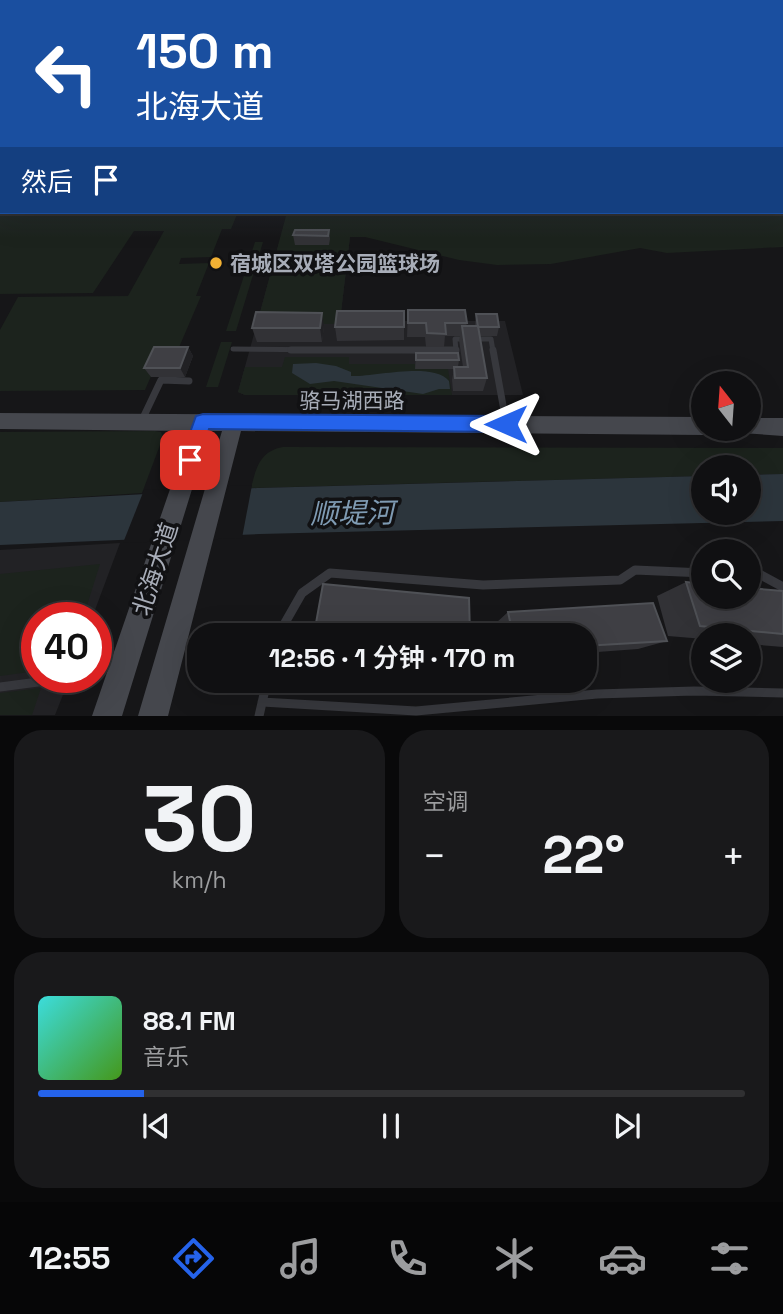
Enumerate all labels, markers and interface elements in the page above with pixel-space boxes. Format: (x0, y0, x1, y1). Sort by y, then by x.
text: 150 m (136, 20, 274, 82)
icon: left (21, 28, 112, 119)
text: 北海大道 (136, 87, 264, 127)
icon: arrive (87, 161, 125, 199)
text: 然后 (21, 165, 73, 199)
place label: 宿城区双塔公园篮球场 (230, 250, 440, 277)
marker: 宿城区双塔公园篮球场 (208, 255, 224, 271)
north arrow (691, 371, 761, 441)
map controls (691, 371, 761, 693)
street label: 骆马湖西路 (300, 387, 405, 414)
position arrow (469, 387, 543, 461)
pin (160, 430, 220, 490)
icon: arrive (171, 441, 209, 479)
button: sound (691, 455, 761, 525)
water label: 顺堤河 (310, 494, 399, 532)
street label: 北海大道 (125, 519, 185, 619)
button: search (691, 539, 761, 609)
speed limit sign: 40 (21, 602, 112, 693)
button: layers (691, 623, 761, 693)
text: 12:56 · 1 分钟 · 170 m (269, 641, 515, 675)
text: 30 (142, 761, 256, 878)
text: 空调 (423, 787, 469, 817)
text: 22° (543, 822, 625, 888)
text: − (423, 832, 446, 880)
text: + (721, 832, 745, 880)
text: km/h (172, 865, 227, 895)
text: 88.1 FM (143, 1004, 236, 1038)
text: 音乐 (143, 1042, 189, 1072)
icon: previous (137, 1107, 175, 1145)
icon: pause (372, 1107, 410, 1145)
icon: next (608, 1107, 646, 1145)
icon: directions (169, 1234, 218, 1283)
icon: music (276, 1234, 325, 1283)
icon: phone (383, 1234, 432, 1283)
icon: climate (490, 1234, 539, 1283)
icon: car (598, 1234, 647, 1283)
icon: filters (705, 1234, 754, 1283)
text: 12:55 (29, 1238, 111, 1278)

